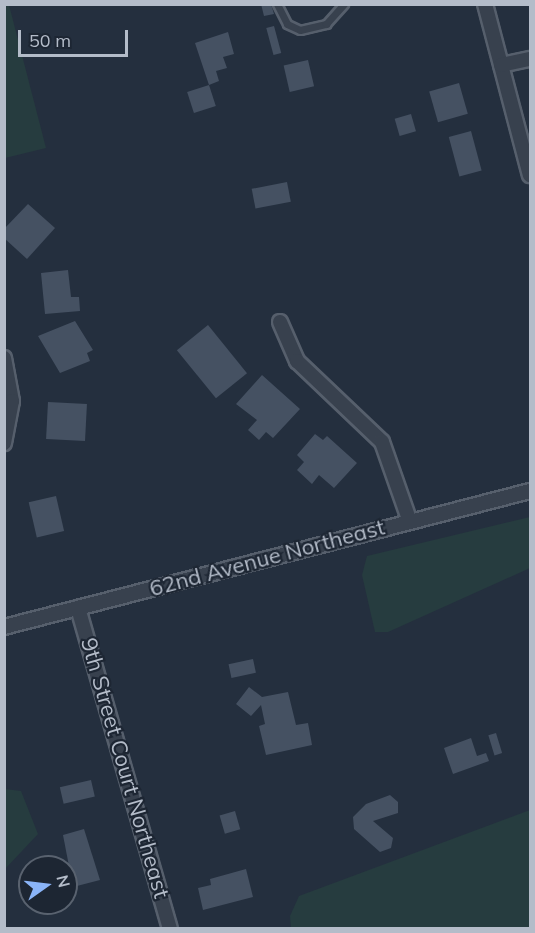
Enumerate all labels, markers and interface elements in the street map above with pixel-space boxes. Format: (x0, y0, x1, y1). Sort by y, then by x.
scale bar (21, 18, 130, 56)
text: 50 m (29, 29, 71, 52)
street label: 62nd Avenue Northeast (146, 514, 388, 602)
street label: 9th Street Court Northeast (75, 635, 175, 901)
north arrow (18, 855, 78, 915)
text: N (52, 873, 75, 889)

